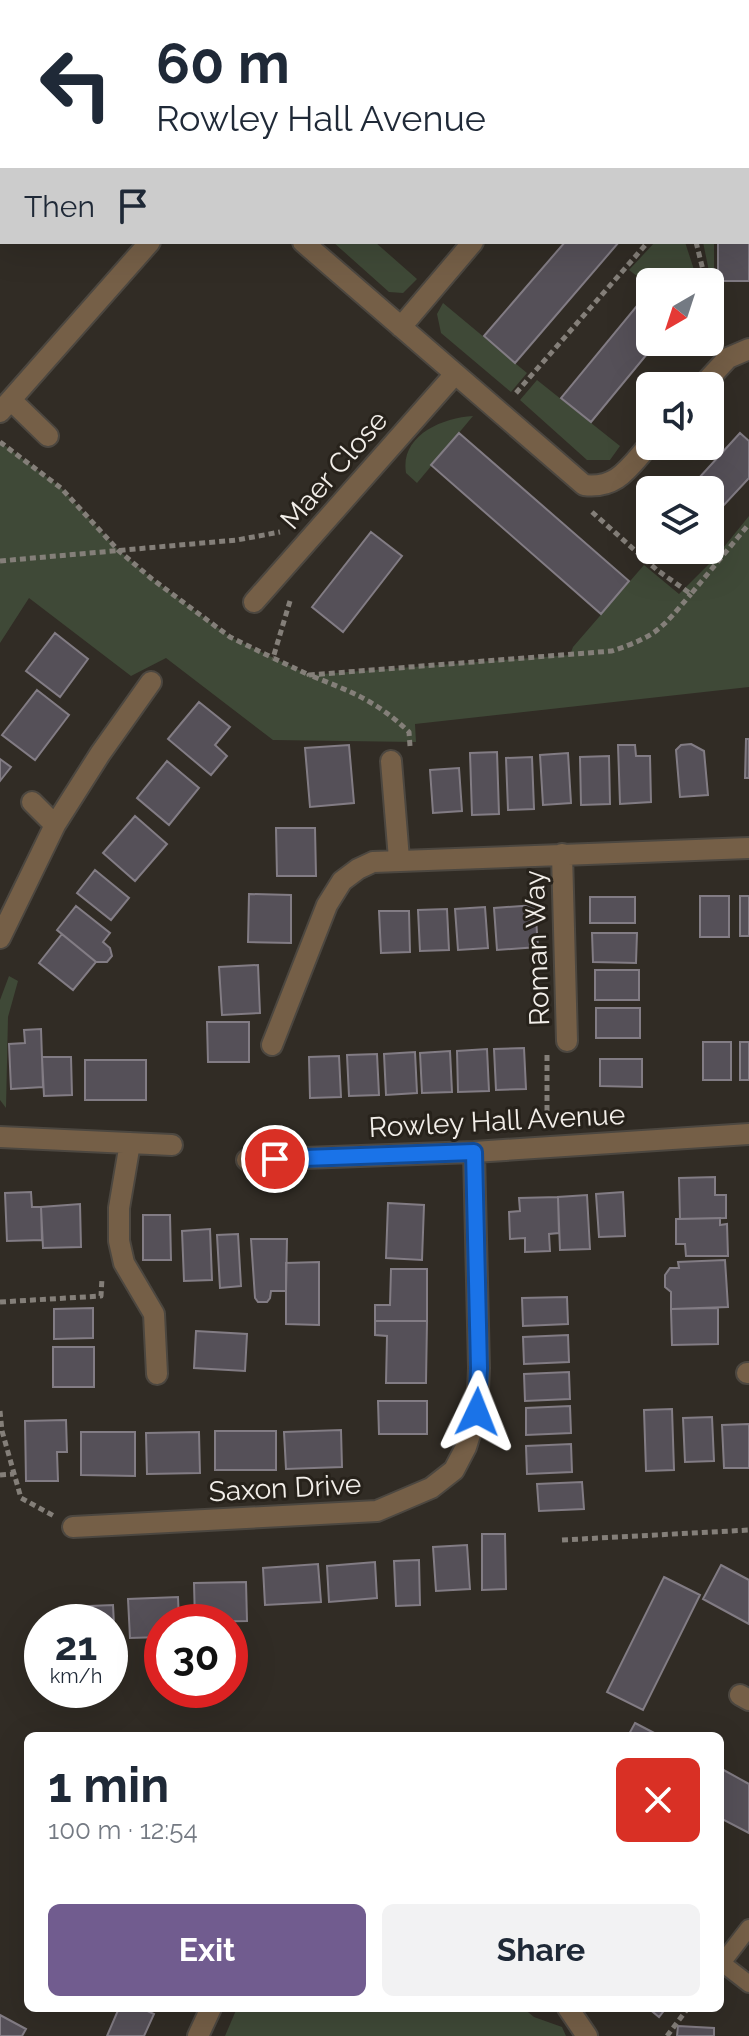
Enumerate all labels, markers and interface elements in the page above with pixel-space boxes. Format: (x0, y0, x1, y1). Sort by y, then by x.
text: 60 m (156, 30, 290, 96)
icon: left (24, 32, 128, 136)
text: Rowley Hall Avenue (156, 97, 486, 139)
icon: arrive (111, 184, 155, 228)
text: Then (24, 189, 95, 224)
north arrow (636, 268, 724, 356)
map controls (636, 268, 724, 564)
button: sound (636, 372, 724, 460)
street label: Maer Close (274, 404, 394, 536)
button: layers (636, 476, 724, 564)
street label: Roman Way (518, 870, 556, 1026)
street label: Rowley Hall Avenue (368, 1098, 626, 1144)
pin (241, 1125, 309, 1193)
icon: arrive (253, 1137, 297, 1181)
position arrow (435, 1370, 519, 1454)
street label: Saxon Drive (208, 1468, 362, 1508)
speed limit sign: 30 (144, 1604, 248, 1708)
text: 21 (55, 1622, 97, 1669)
text: km/h (50, 1664, 102, 1688)
text: 1 min (48, 1757, 169, 1813)
button: close (616, 1758, 700, 1842)
text: 100 m · 12:54 (48, 1815, 198, 1845)
button: Exit (48, 1904, 366, 1996)
button: Share (382, 1904, 700, 1996)

